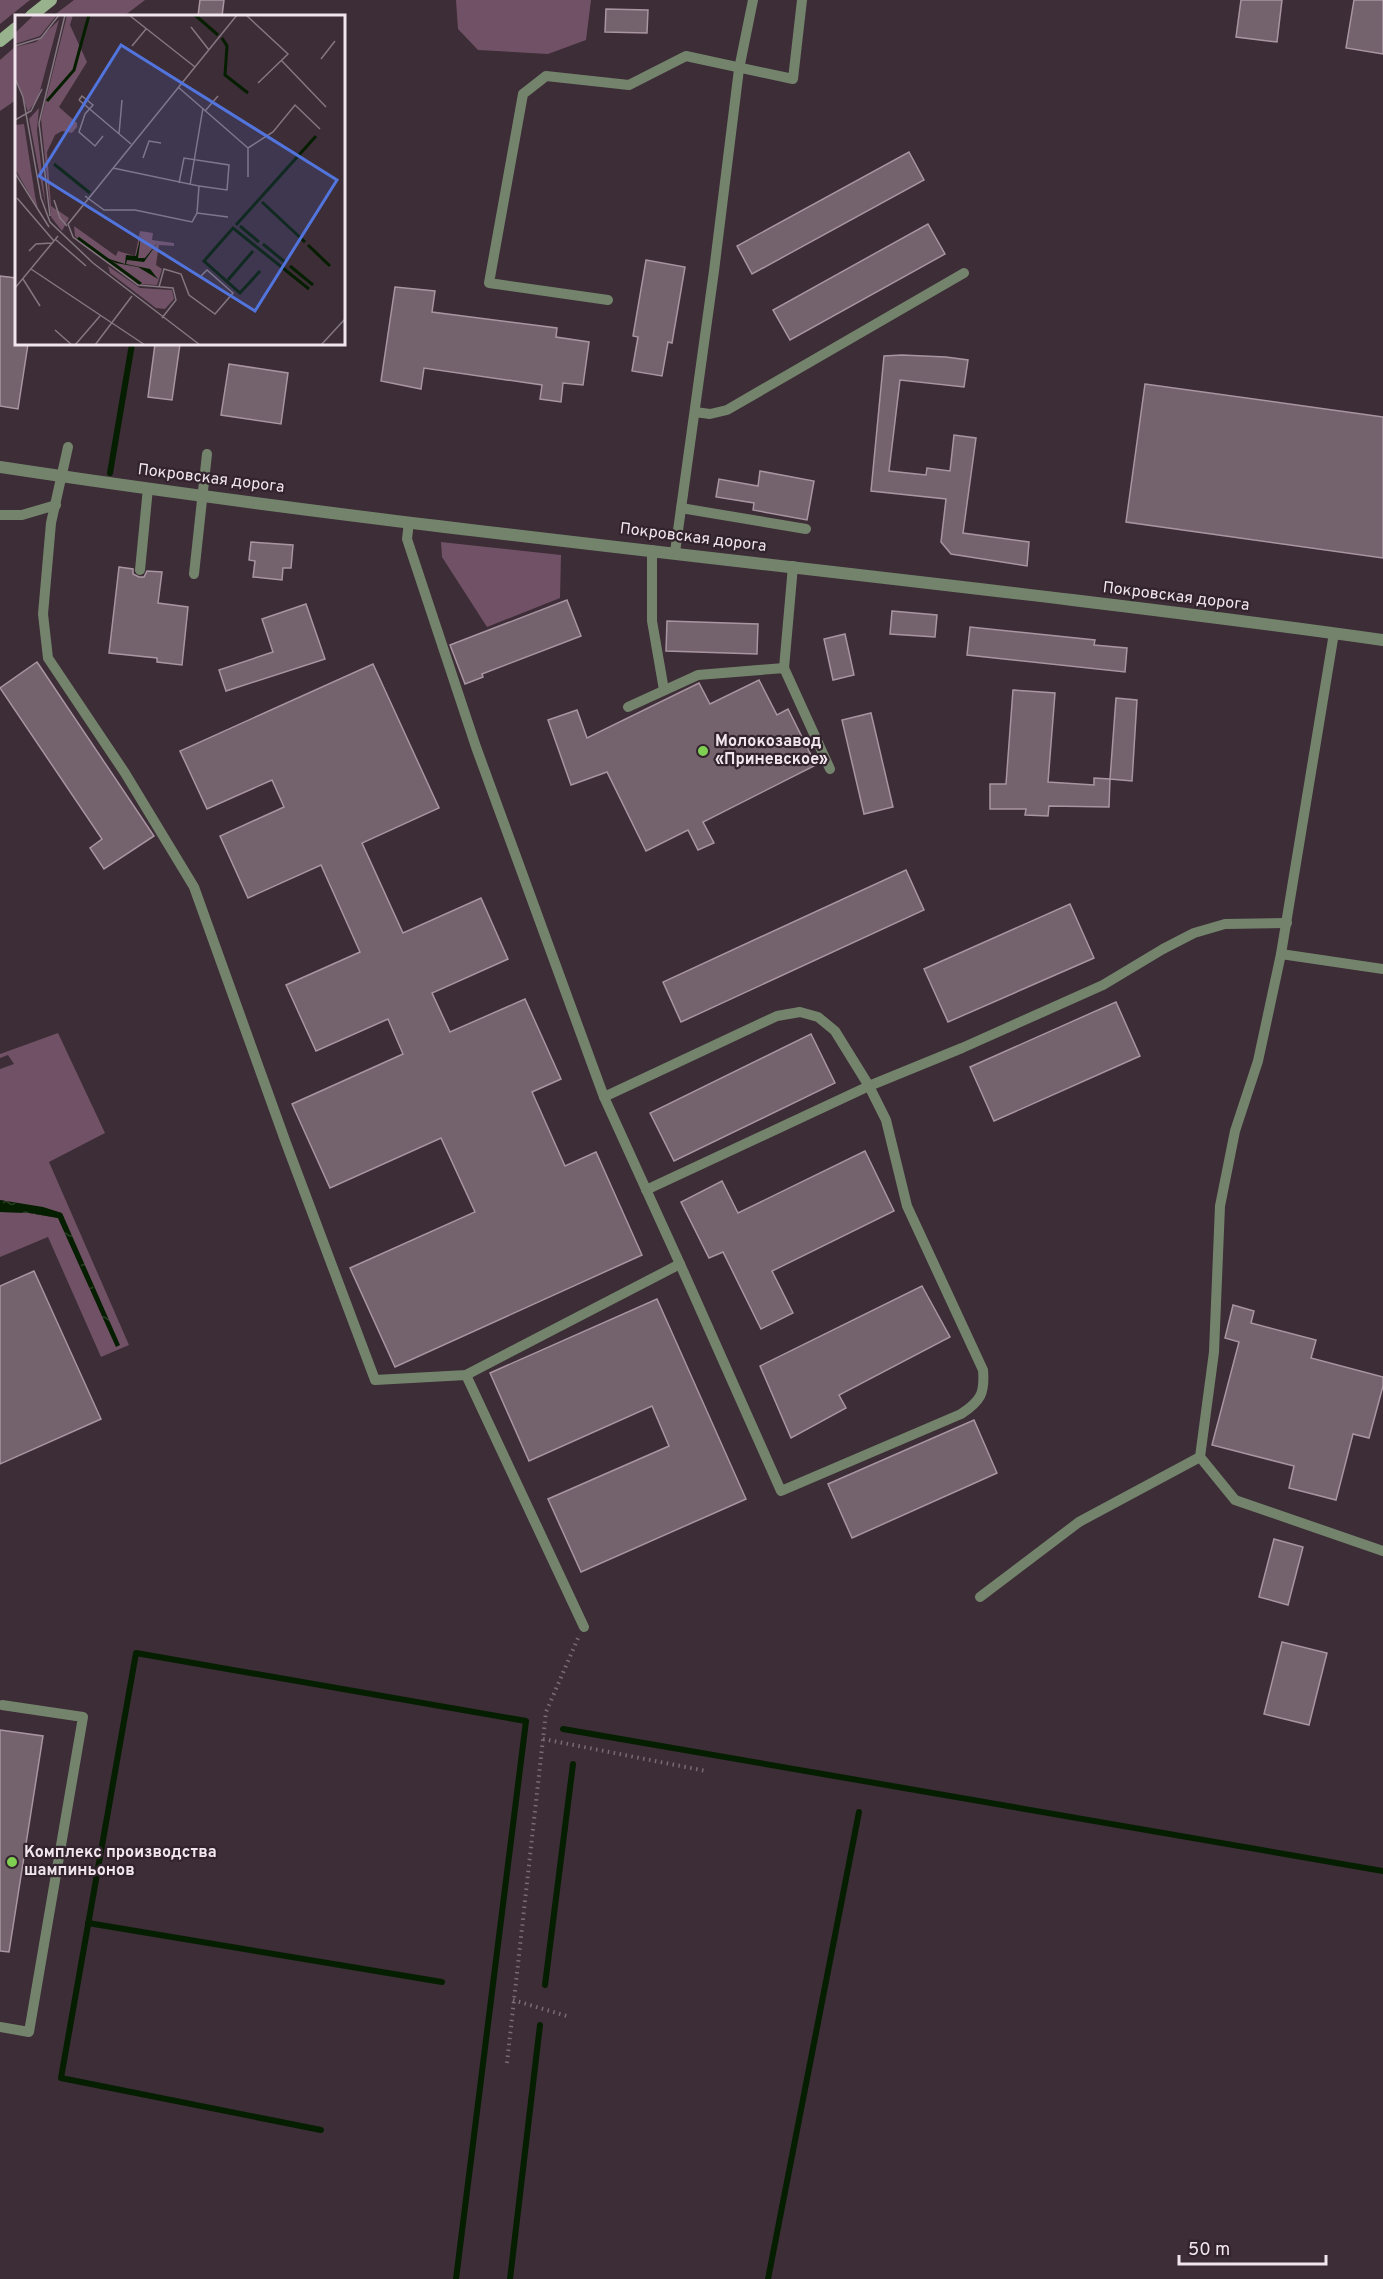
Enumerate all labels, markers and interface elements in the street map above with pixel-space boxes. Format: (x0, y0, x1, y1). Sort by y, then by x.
inset map (15, 15, 345, 345)
street label: Покровская дорога (136, 460, 286, 498)
street label: Покровская дорога (618, 519, 768, 557)
street label: Покровская дорога (1101, 578, 1251, 616)
place label: Молокозавод «Приневское» (715, 732, 828, 770)
marker: Молокозавод «Приневское» (696, 744, 710, 758)
place label: Комплекс производства шампиньонов (24, 1843, 217, 1881)
marker: Комплекс производства шампиньонов (5, 1855, 19, 1869)
scale bar (1179, 2228, 1326, 2266)
text: 50 m (1188, 2239, 1230, 2262)

